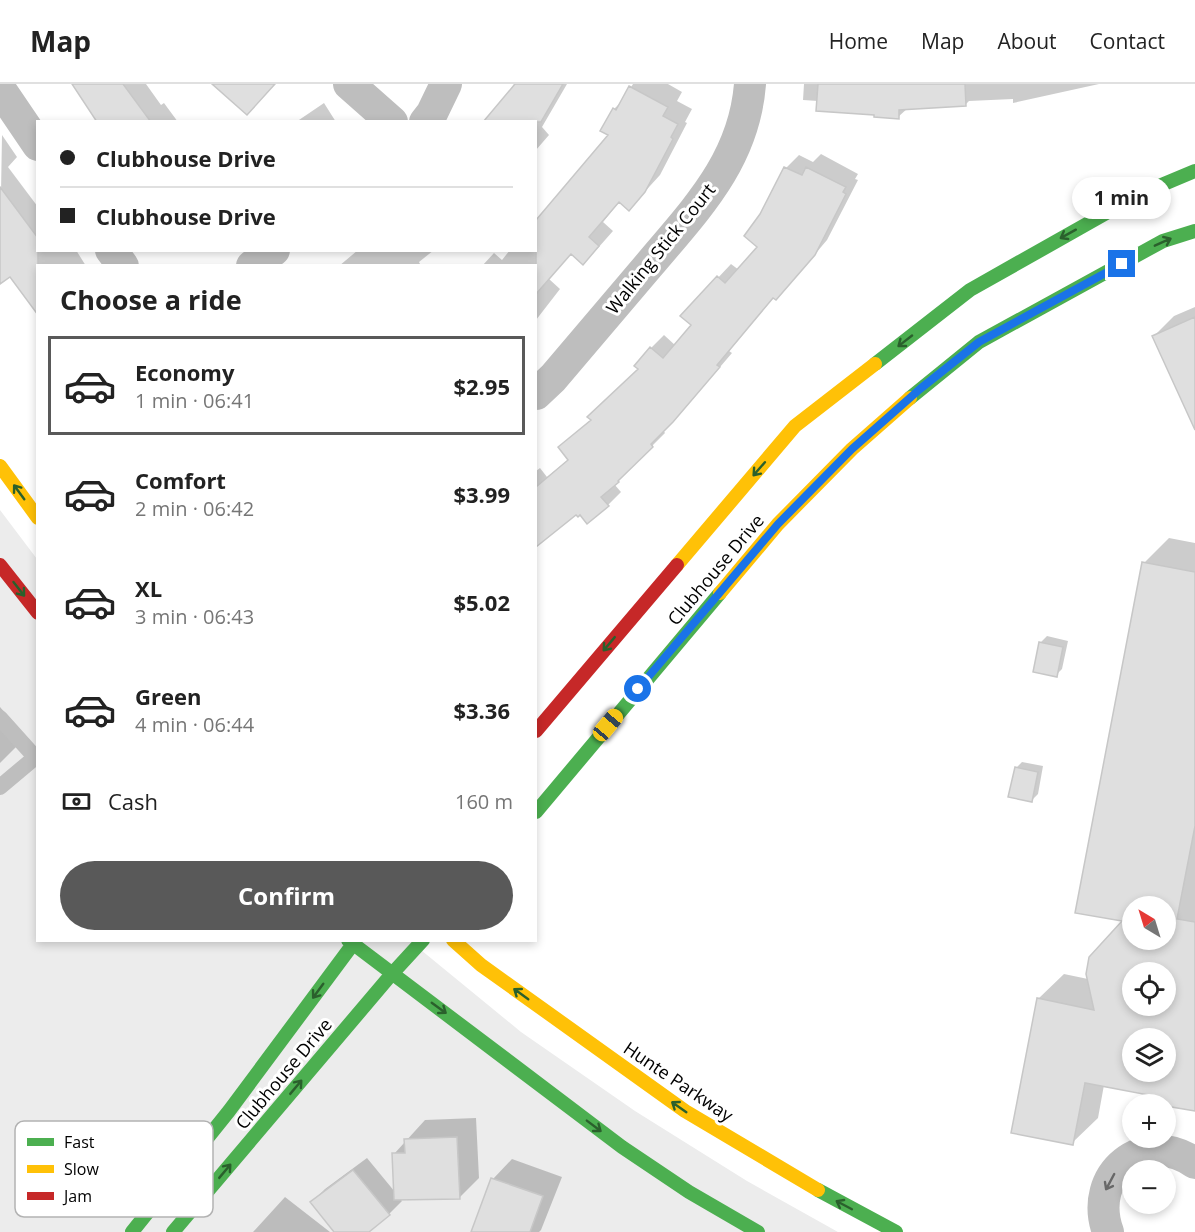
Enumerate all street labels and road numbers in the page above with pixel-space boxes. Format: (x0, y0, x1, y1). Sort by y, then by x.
street label: Walking Stick Court (600, 178, 720, 319)
street label: Clubhouse Drive (662, 509, 769, 630)
street label: Clubhouse Drive (230, 1013, 337, 1134)
street label: Hunte Parkway (619, 1036, 739, 1127)

